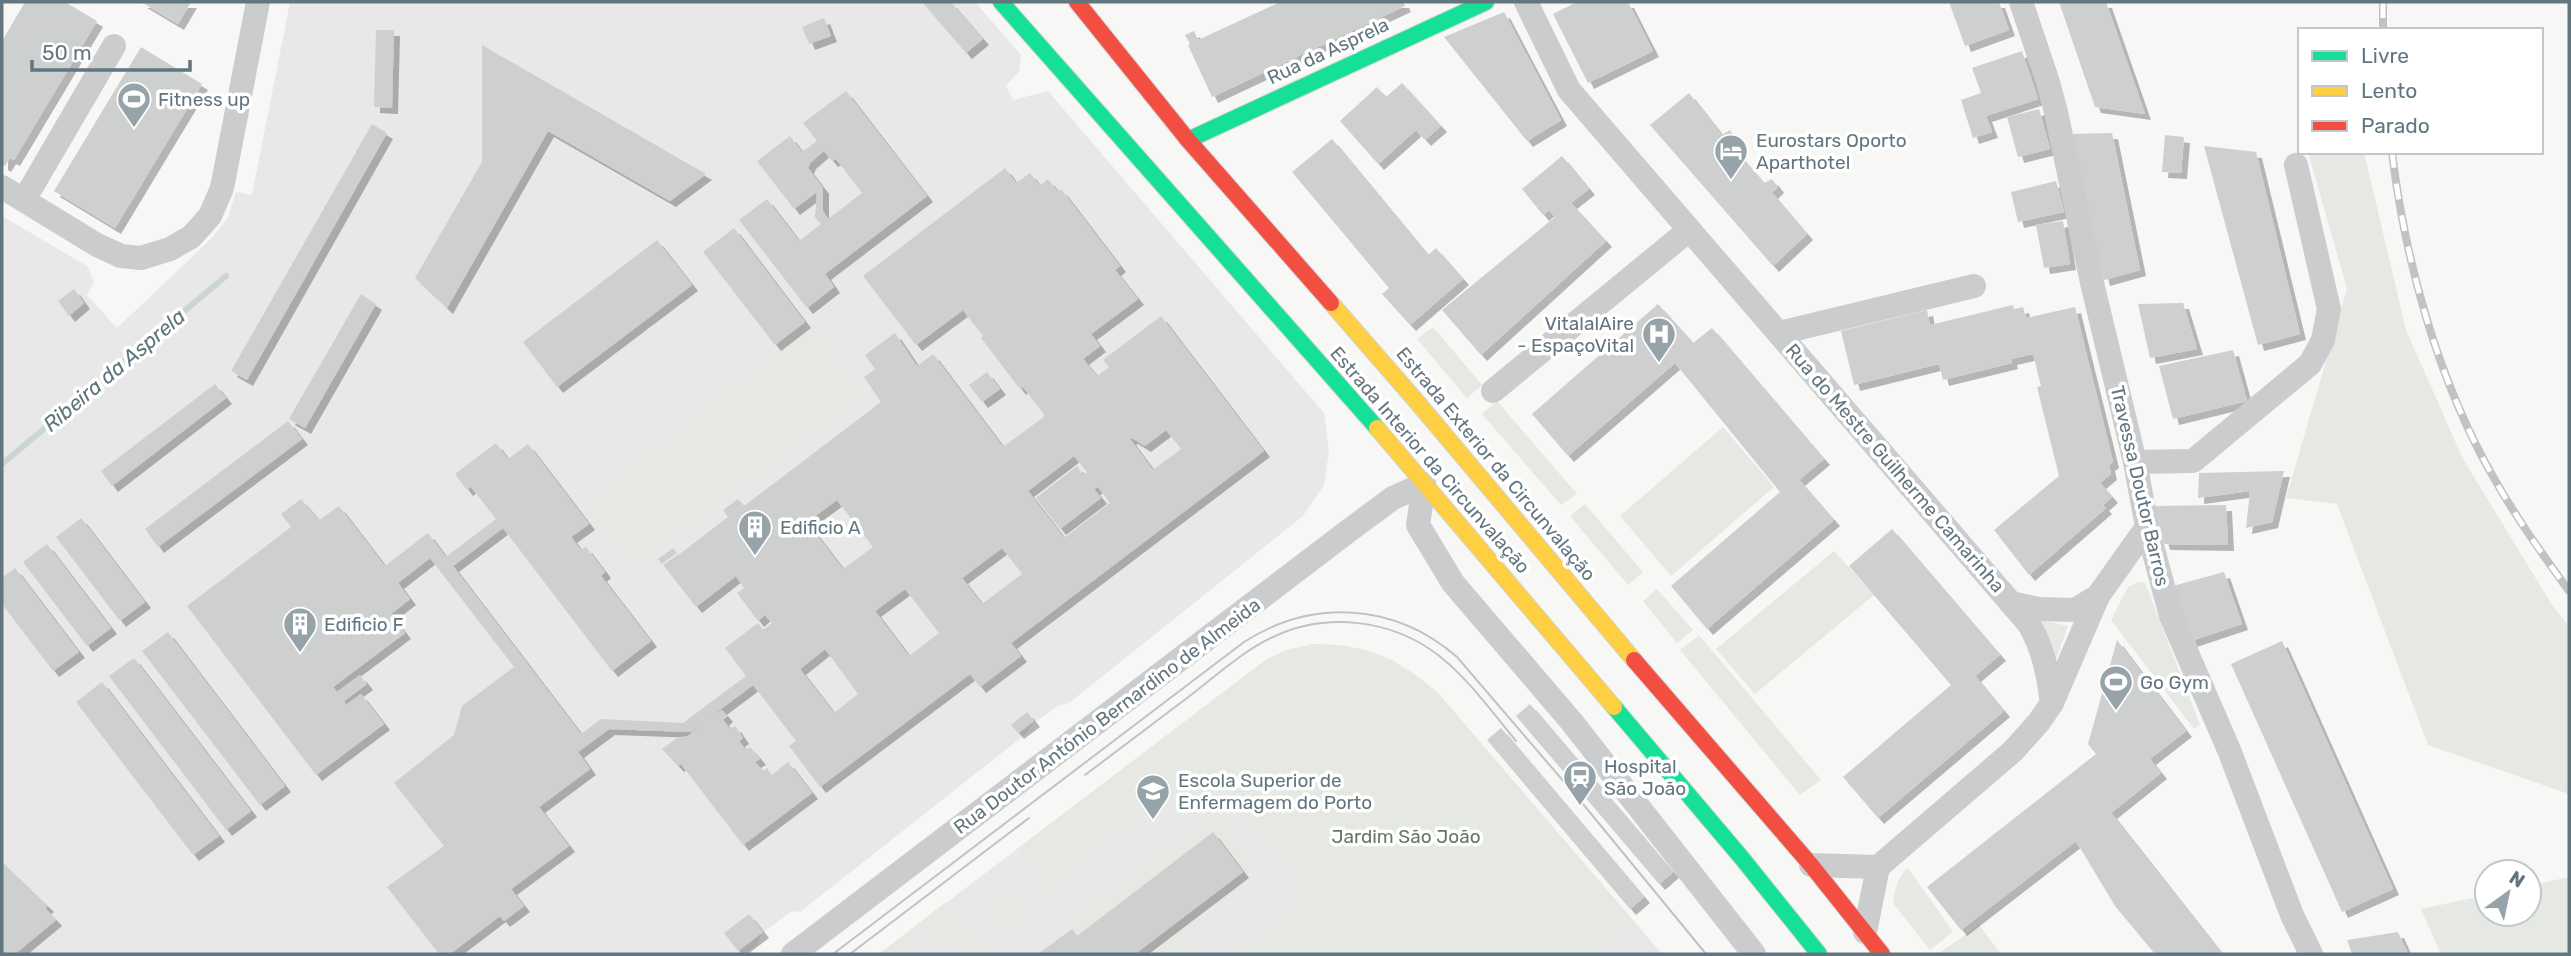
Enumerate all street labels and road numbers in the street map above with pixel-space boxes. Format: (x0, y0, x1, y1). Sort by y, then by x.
street label: Rua da Asprela (1264, 13, 1392, 89)
street label: Rua do Mestre Guilherme Camarinha (1781, 339, 2009, 597)
street label: Estrada Interior da Circunvalação (1325, 342, 1535, 578)
street label: Estrada Exterior da Circunvalação (1391, 342, 1601, 586)
street label: Travessa Doutor Barros (2106, 383, 2174, 589)
street label: Rua Doutor António Bernardino de Almeida (949, 593, 1265, 839)

